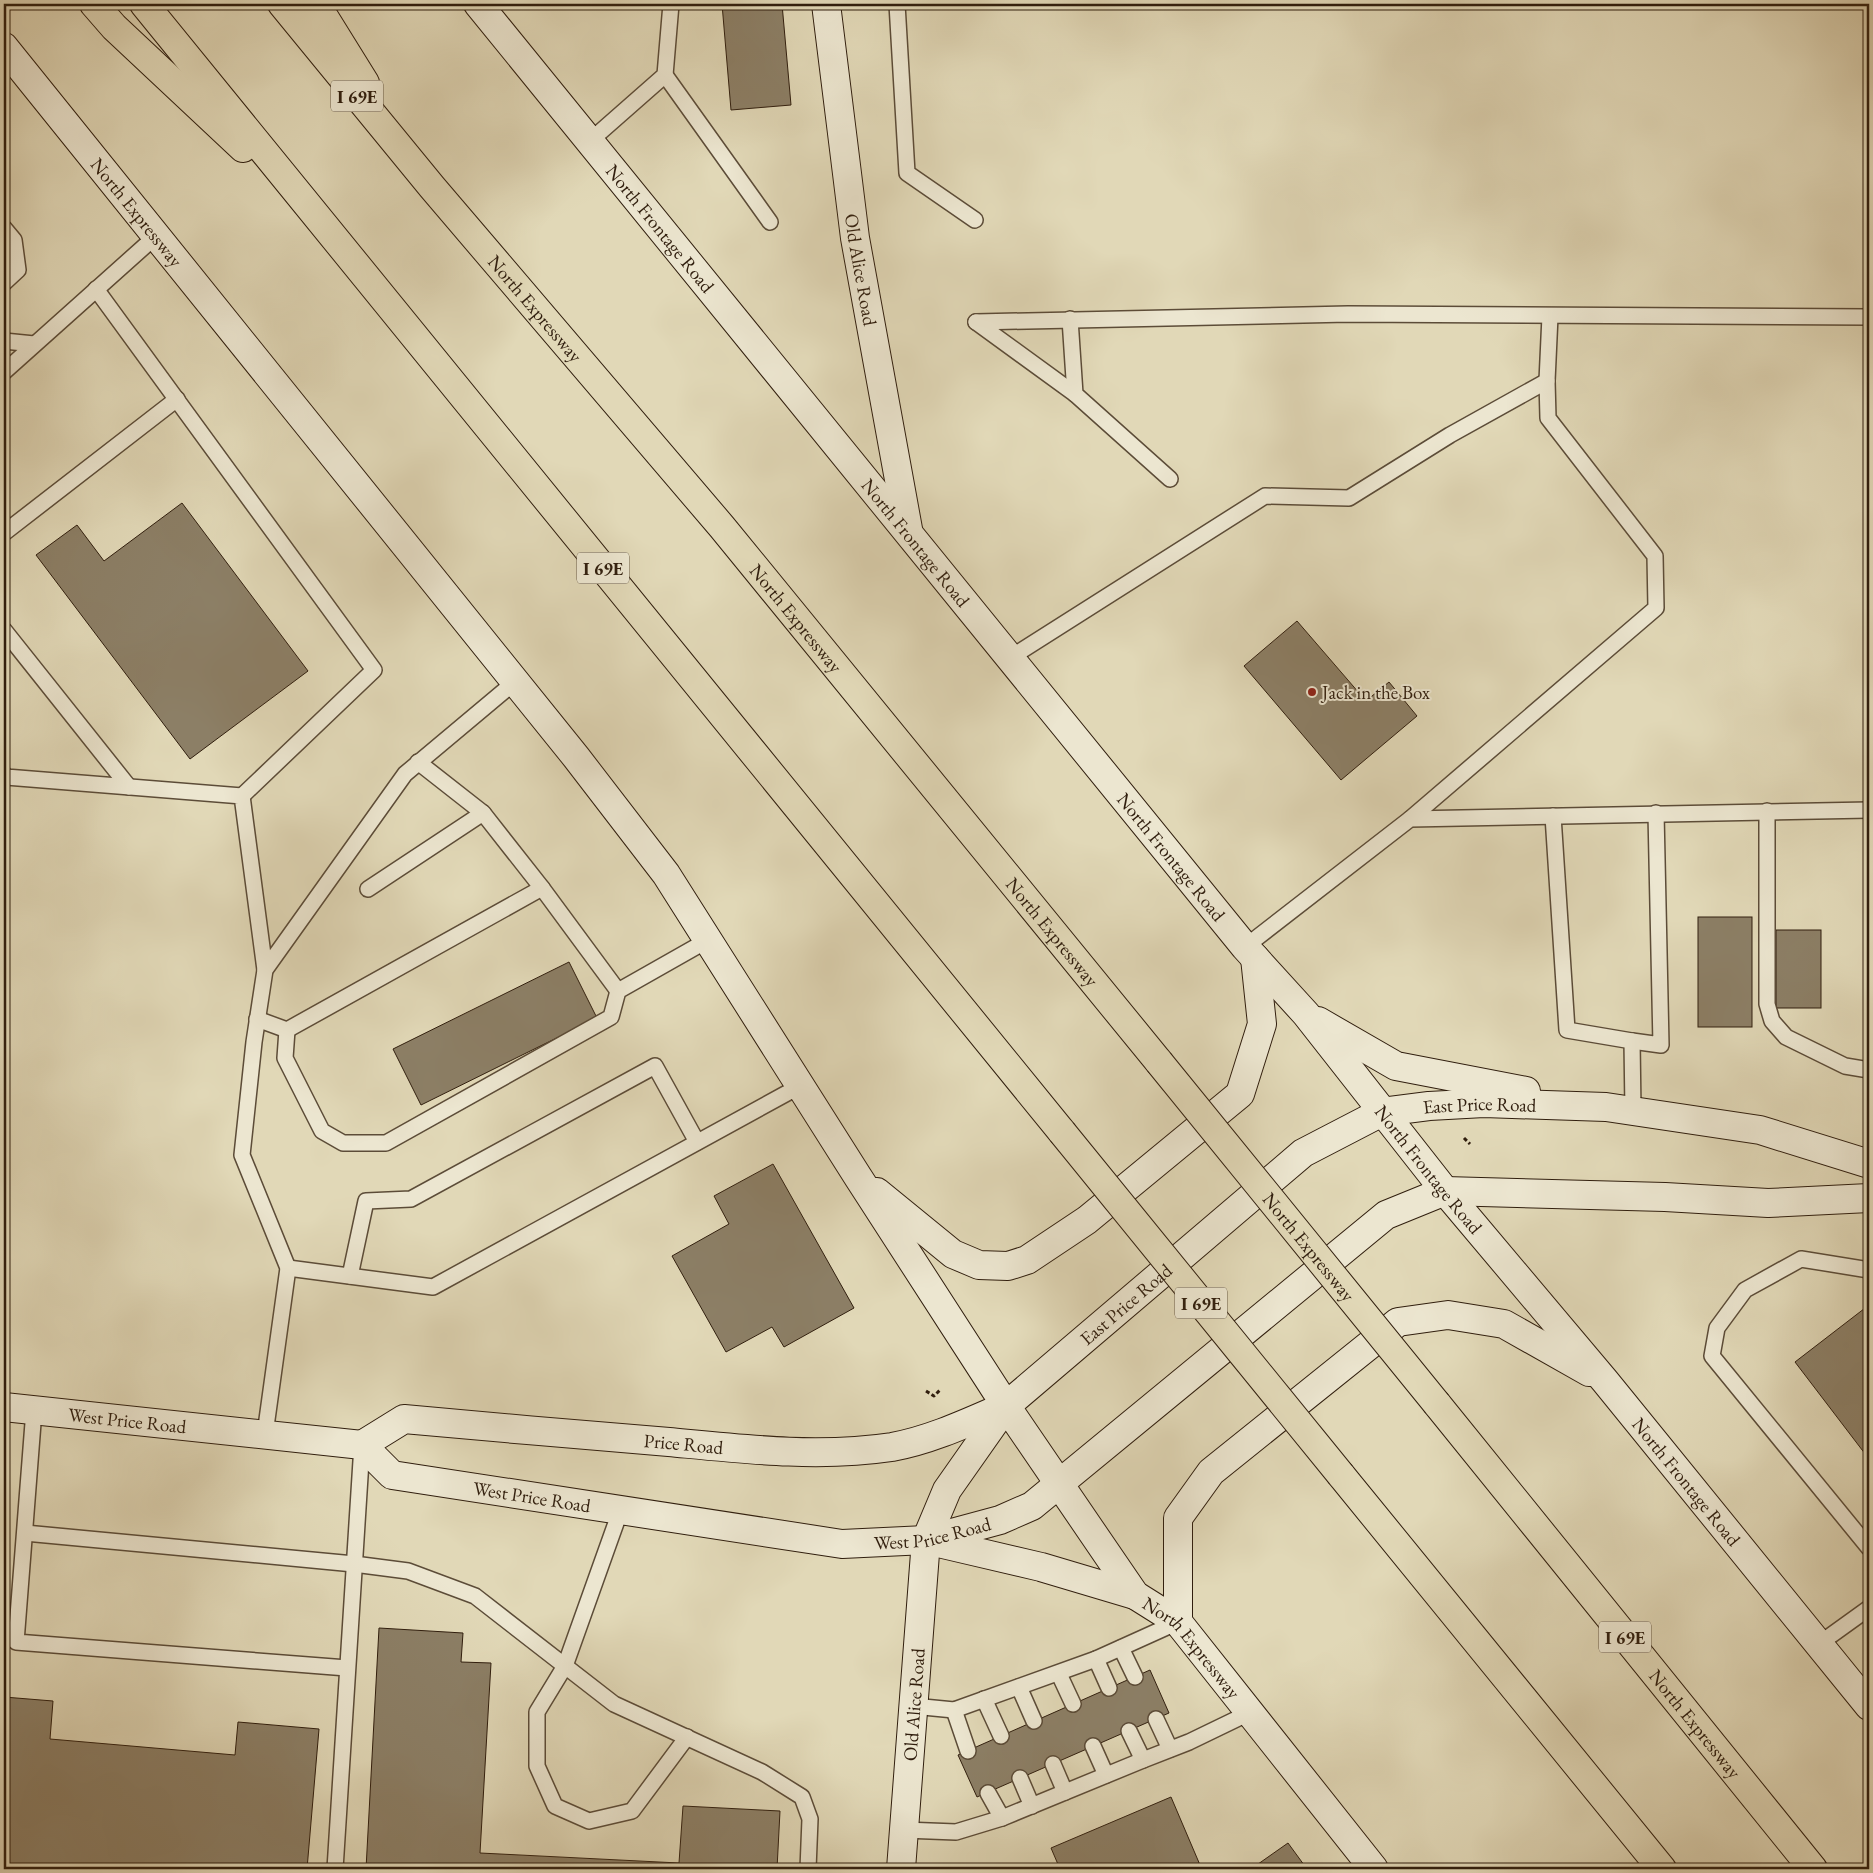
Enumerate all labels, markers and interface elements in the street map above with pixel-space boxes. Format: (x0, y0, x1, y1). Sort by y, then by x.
road number: I 69E (331, 80, 383, 112)
street label: North Expressway (85, 152, 189, 273)
street label: North Frontage Road (601, 159, 720, 298)
street label: Old Alice Road (840, 212, 883, 328)
street label: North Expressway (483, 249, 589, 368)
street label: North Frontage Road (856, 473, 976, 612)
road number: I 69E (577, 552, 629, 584)
street label: North Expressway (744, 558, 849, 678)
place label: Jack in the Box (1320, 680, 1431, 705)
marker: Jack in the Box (1306, 686, 1318, 698)
street label: North Frontage Road (1112, 787, 1232, 926)
street label: North Expressway (1001, 872, 1105, 992)
street label: East Price Road (1421, 1090, 1537, 1119)
street label: North Frontage Road (1369, 1099, 1488, 1239)
street label: North Expressway (1257, 1187, 1361, 1307)
street label: East Price Road (1074, 1257, 1177, 1350)
road number: I 69E (1175, 1288, 1227, 1319)
street label: West Price Road (67, 1401, 188, 1439)
street label: North Frontage Road (1627, 1412, 1747, 1551)
street label: Price Road (643, 1428, 725, 1460)
street label: West Price Road (471, 1475, 593, 1518)
street label: West Price Road (873, 1510, 994, 1555)
street label: North Expressway (1138, 1591, 1247, 1704)
road number: I 69E (1599, 1621, 1651, 1652)
street label: Old Alice Road (897, 1647, 930, 1762)
street label: North Expressway (1644, 1664, 1748, 1784)

